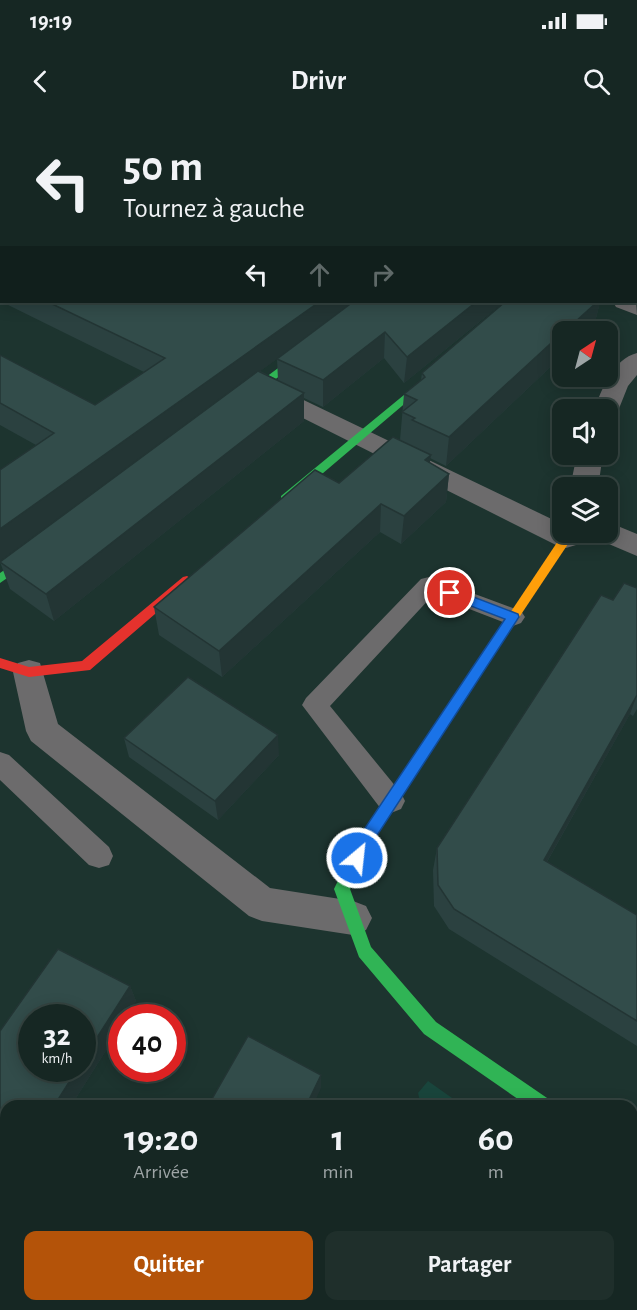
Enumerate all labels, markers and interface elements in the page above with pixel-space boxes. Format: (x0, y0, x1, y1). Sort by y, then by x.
text: 19:19 (30, 10, 72, 32)
icon: back (24, 65, 57, 98)
icon: search (580, 65, 613, 98)
text: Drivr (291, 67, 346, 94)
icon: left (24, 144, 102, 222)
text: 50 m (123, 146, 203, 188)
text: Tournez à gauche (123, 195, 305, 222)
icon: left (240, 258, 273, 291)
icon: ahead (303, 258, 336, 291)
icon: right (366, 258, 399, 291)
north arrow (552, 321, 618, 387)
map controls (552, 321, 618, 543)
button: sound (552, 399, 618, 465)
button: layers (552, 477, 618, 543)
pin (424, 567, 475, 618)
icon: arrive (433, 576, 466, 609)
position arrow (325, 826, 389, 890)
speed limit sign: 40 (108, 1004, 186, 1082)
text: 32 (43, 1021, 71, 1051)
text: km/h (42, 1051, 72, 1066)
text: 19:20 (124, 1121, 198, 1157)
text: 1 (332, 1121, 345, 1157)
text: 60 (478, 1121, 514, 1157)
text: Arrivée (133, 1162, 189, 1182)
text: min (322, 1162, 354, 1182)
text: m (488, 1162, 504, 1182)
button: Quitter (24, 1231, 313, 1300)
button: Partager (325, 1231, 614, 1300)

